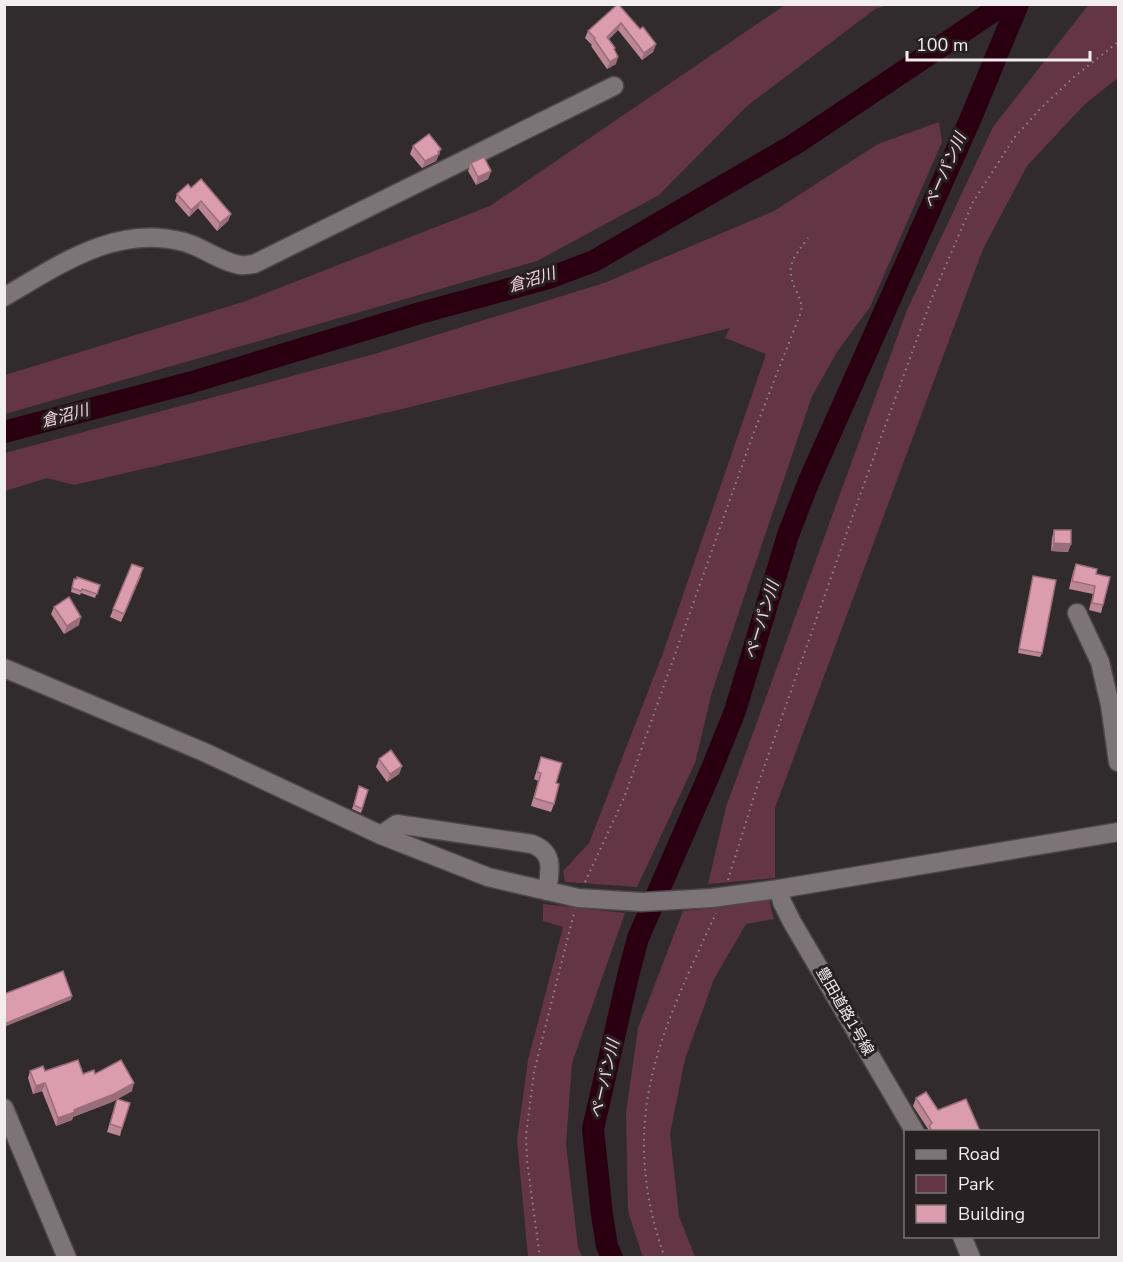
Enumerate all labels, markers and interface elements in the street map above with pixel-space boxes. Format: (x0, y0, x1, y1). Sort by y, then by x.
scale bar (907, 24, 1090, 62)
text: 100 m (916, 33, 968, 57)
water label: ペーパン川 (919, 128, 972, 212)
water label: 倉沼川 (506, 262, 560, 298)
water label: 倉沼川 (39, 399, 93, 433)
water label: ペーパン川 (740, 576, 785, 662)
street label: 豊田道路1号線 (812, 963, 878, 1059)
water label: ペーパン川 (585, 1035, 625, 1121)
legend (904, 1130, 1099, 1238)
text: Road (958, 1142, 1000, 1166)
text: Park (958, 1172, 995, 1196)
text: Building (958, 1202, 1025, 1226)

